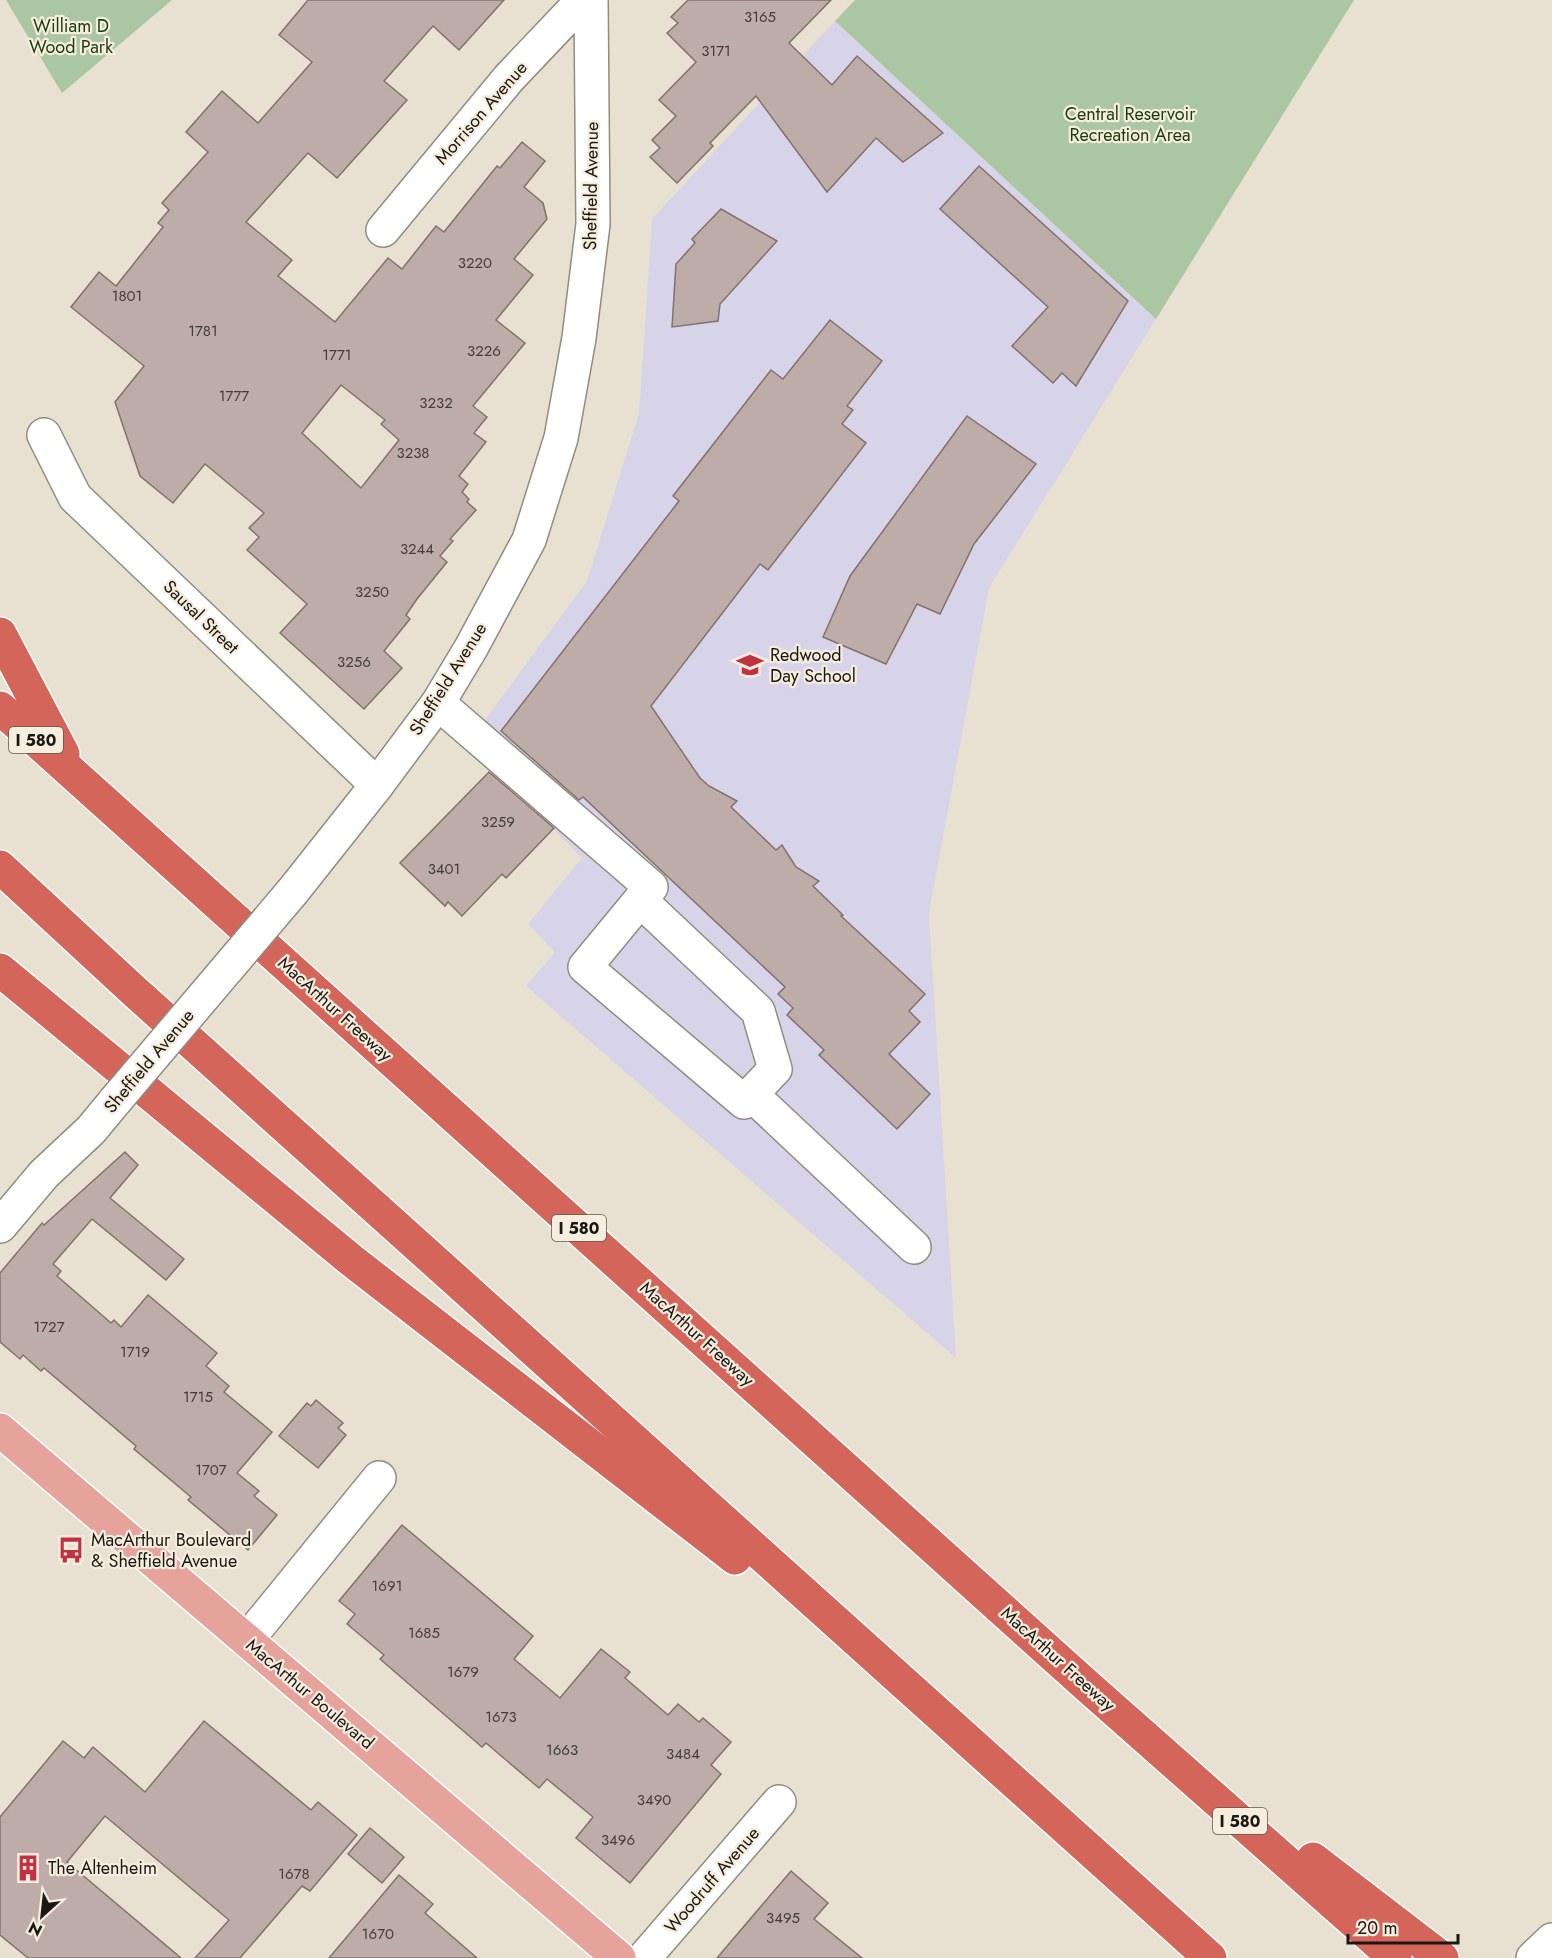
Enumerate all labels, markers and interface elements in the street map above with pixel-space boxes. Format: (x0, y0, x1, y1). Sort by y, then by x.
house number: 3165 (744, 6, 776, 28)
park label: William D Wood Park (29, 13, 113, 60)
house number: 3171 (701, 40, 731, 62)
street label: Morrison Avenue (429, 56, 533, 170)
park label: Central Reservoir Recreation Area (1065, 101, 1196, 148)
street label: Sheffield Avenue (577, 121, 605, 251)
house number: 3220 (458, 252, 492, 274)
house number: 1801 (112, 285, 142, 307)
house number: 1781 (188, 320, 218, 342)
house number: 3226 (467, 340, 501, 362)
house number: 1771 (322, 344, 352, 366)
house number: 1777 (219, 385, 249, 407)
house number: 3232 (419, 392, 453, 414)
house number: 3238 (396, 442, 430, 464)
house number: 3244 (400, 538, 434, 560)
street label: Sausal Street (157, 574, 245, 660)
house number: 3250 (355, 581, 389, 603)
street label: Sheffield Avenue (403, 618, 493, 740)
place label: Redwood Day School (770, 642, 856, 689)
school or university icon: Redwood Day School (735, 650, 765, 680)
house number: 3256 (337, 651, 371, 673)
road number: I 580 (9, 727, 63, 753)
house number: 3259 (481, 811, 515, 833)
house number: 3401 (428, 858, 460, 880)
street label: MacArthur Freeway (272, 950, 398, 1068)
street label: Sheffield Avenue (98, 1003, 200, 1119)
road number: I 580 (552, 1215, 606, 1241)
street label: MacArthur Freeway (634, 1275, 760, 1393)
house number: 1727 (33, 1316, 65, 1338)
house number: 1719 (120, 1341, 150, 1363)
house number: 1715 (183, 1386, 213, 1408)
house number: 1707 (195, 1459, 227, 1481)
place label: MacArthur Boulevard & Sheffield Avenue (91, 1527, 251, 1574)
bus stop icon: MacArthur Boulevard & Sheffield Avenue (56, 1535, 86, 1565)
house number: 1691 (372, 1575, 402, 1597)
street label: MacArthur Freeway (995, 1600, 1121, 1718)
house number: 1685 (408, 1622, 440, 1644)
street label: MacArthur Boulevard (240, 1633, 380, 1755)
house number: 1679 (447, 1661, 479, 1683)
house number: 1673 (485, 1706, 517, 1728)
house number: 1663 (546, 1739, 578, 1761)
house number: 3484 (666, 1743, 700, 1765)
house number: 3490 (637, 1789, 671, 1811)
road number: I 580 (1213, 1808, 1267, 1834)
street label: Woodruff Avenue (658, 1821, 766, 1939)
house number: 3496 (601, 1829, 635, 1851)
building icon: The Altenheim (13, 1853, 43, 1883)
place label: The Altenheim (48, 1855, 157, 1881)
house number: 1678 (278, 1863, 310, 1885)
north arrow (12, 1886, 72, 1946)
house number: 3495 (766, 1907, 800, 1929)
scale bar (1348, 1907, 1458, 1945)
text: 20 m (1357, 1915, 1397, 1941)
text: N (25, 1916, 46, 1942)
house number: 1670 (362, 1923, 394, 1945)

